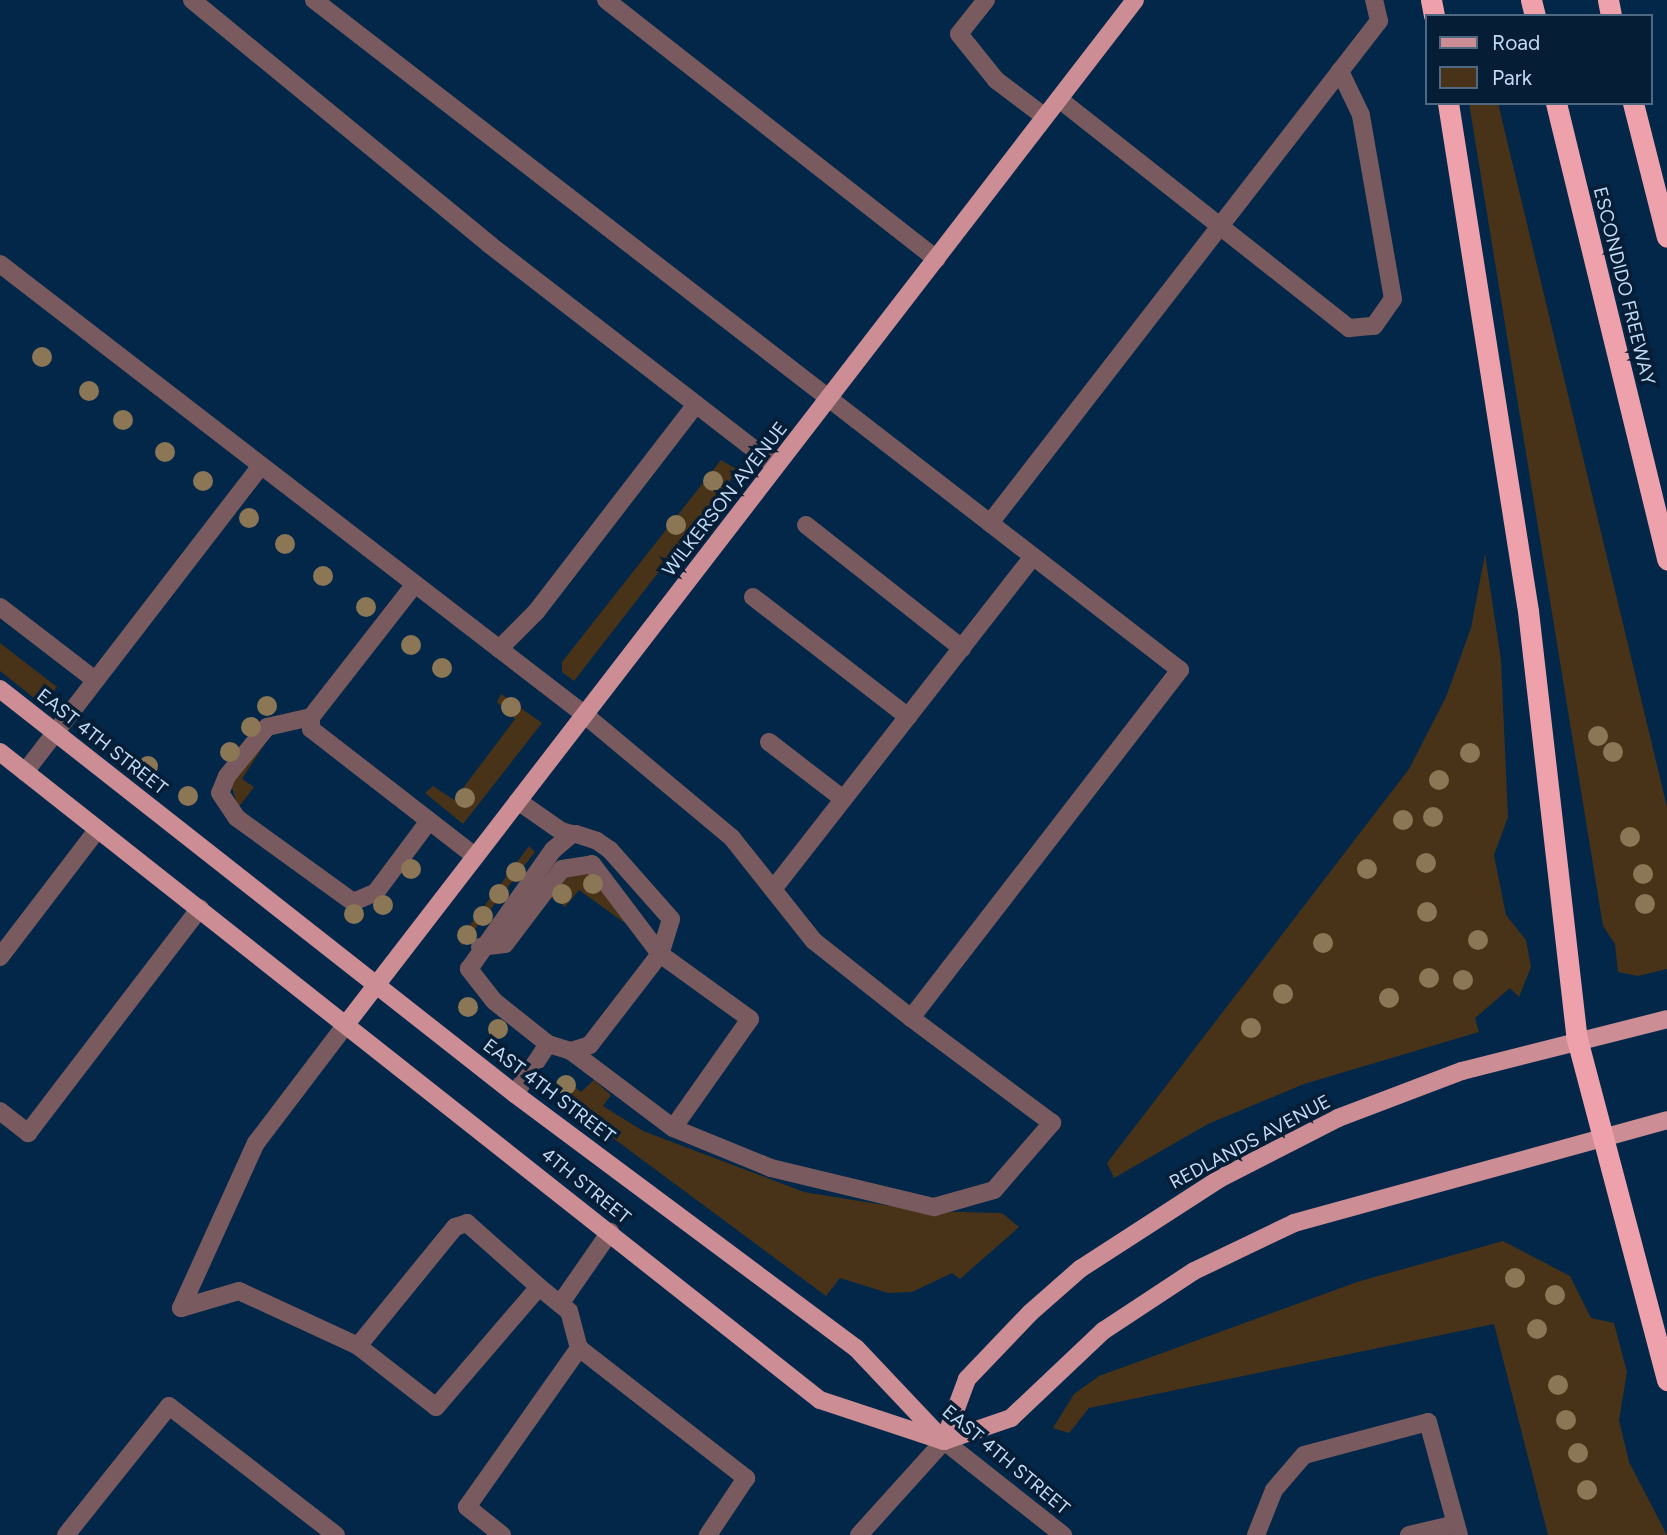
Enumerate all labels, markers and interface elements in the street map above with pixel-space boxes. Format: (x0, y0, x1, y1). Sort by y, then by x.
legend (1426, 14, 1653, 105)
text: Road (1492, 30, 1540, 55)
text: Park (1492, 65, 1532, 90)
street label: ESCONDIDO FREEWAY (1588, 185, 1660, 387)
street label: WILKERSON AVENUE (658, 417, 792, 581)
street label: EAST 4TH STREET (32, 684, 172, 800)
street label: EAST 4TH STREET (479, 1034, 619, 1148)
street label: REDLANDS AVENUE (1166, 1090, 1334, 1194)
street label: 4TH STREET (537, 1143, 635, 1229)
street label: EAST 4TH STREET (938, 1400, 1074, 1520)

